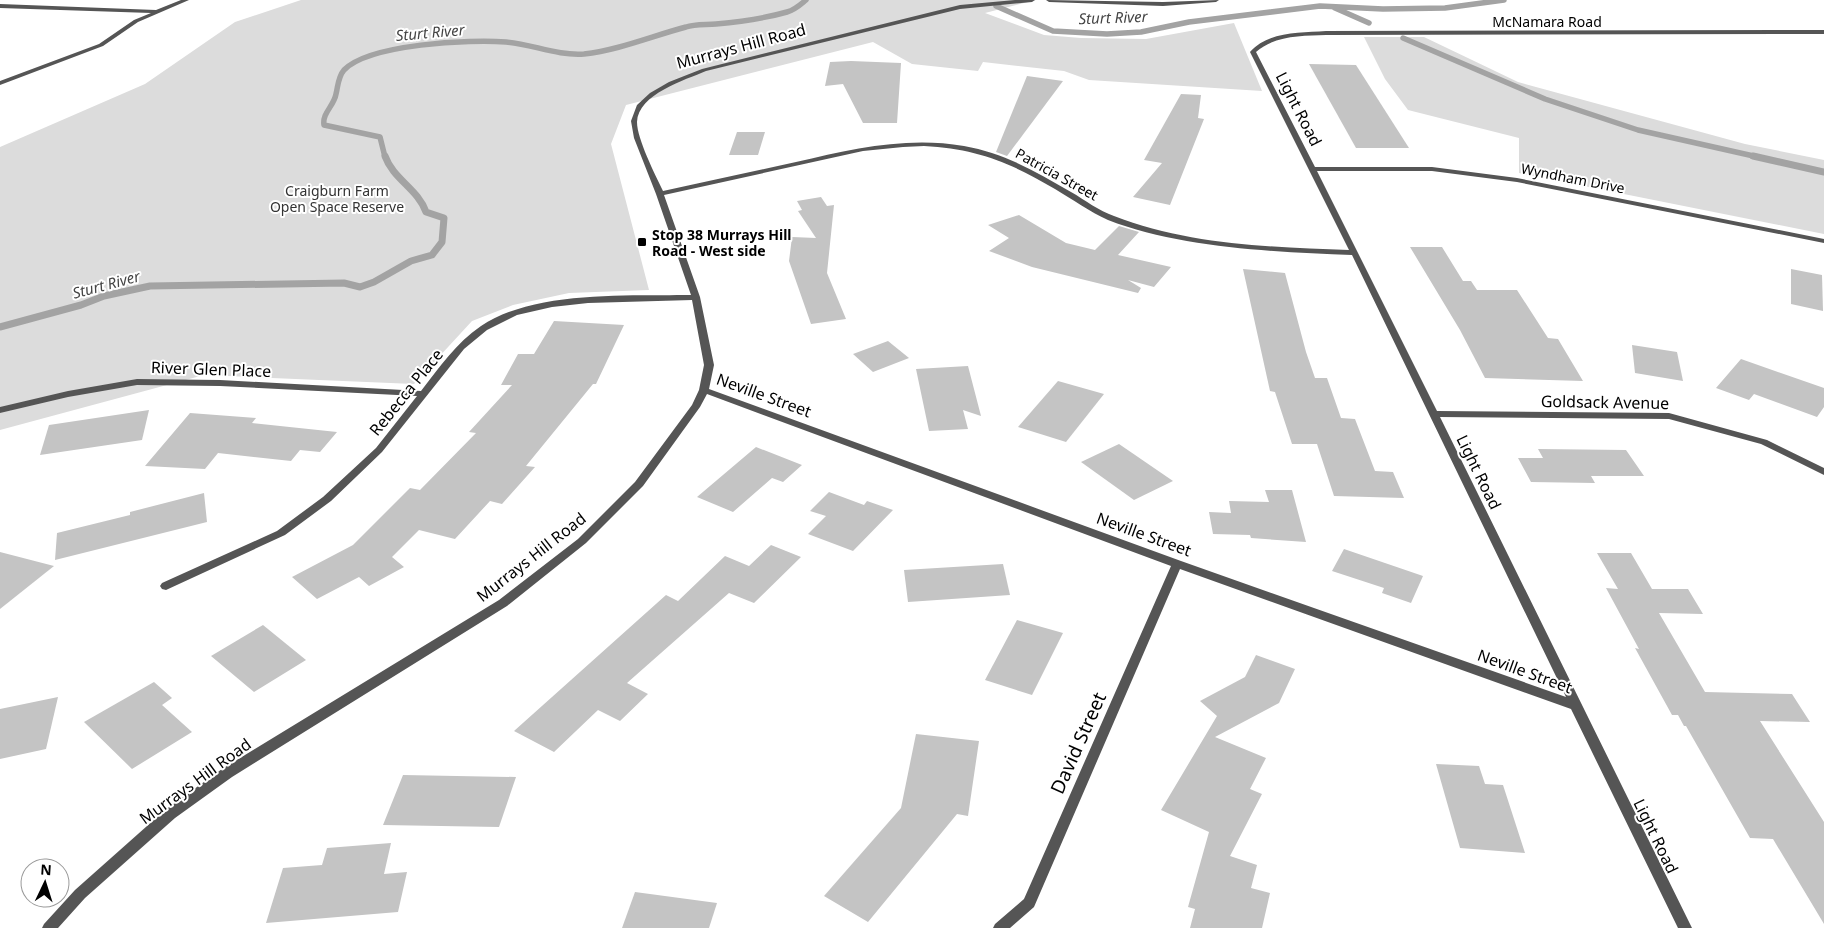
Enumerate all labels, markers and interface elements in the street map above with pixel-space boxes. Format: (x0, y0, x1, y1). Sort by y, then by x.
water label: Sturt River (1078, 6, 1149, 28)
street label: McNamara Road (1492, 12, 1602, 31)
street label: Murrays Hill Road (674, 18, 808, 74)
water label: Sturt River (395, 19, 466, 45)
street label: Light Road (1271, 68, 1327, 150)
street label: Patricia Street (1012, 143, 1102, 205)
street label: Wyndham Drive (1520, 159, 1627, 197)
park label: Craigburn Farm Open Space Reserve (270, 181, 404, 216)
place label: Stop 38 Murrays Hill Road - West side (652, 225, 792, 260)
marker: Stop 38 Murrays Hill Road - West side (636, 236, 648, 248)
water label: Sturt River (70, 265, 143, 303)
street label: Rebecca Place (364, 344, 448, 440)
street label: River Glen Place (150, 356, 272, 382)
street label: Neville Street (714, 368, 815, 422)
street label: Goldsack Avenue (1541, 390, 1669, 414)
street label: Light Road (1451, 431, 1507, 513)
street label: Murrays Hill Road (472, 507, 590, 607)
street label: Neville Street (1094, 507, 1195, 561)
street label: Neville Street (1475, 644, 1576, 698)
street label: David Street (1044, 688, 1112, 798)
street label: Murrays Hill Road (135, 733, 255, 829)
street label: Light Road (1628, 795, 1684, 877)
north arrow (20, 858, 70, 908)
text: N (40, 860, 52, 879)

